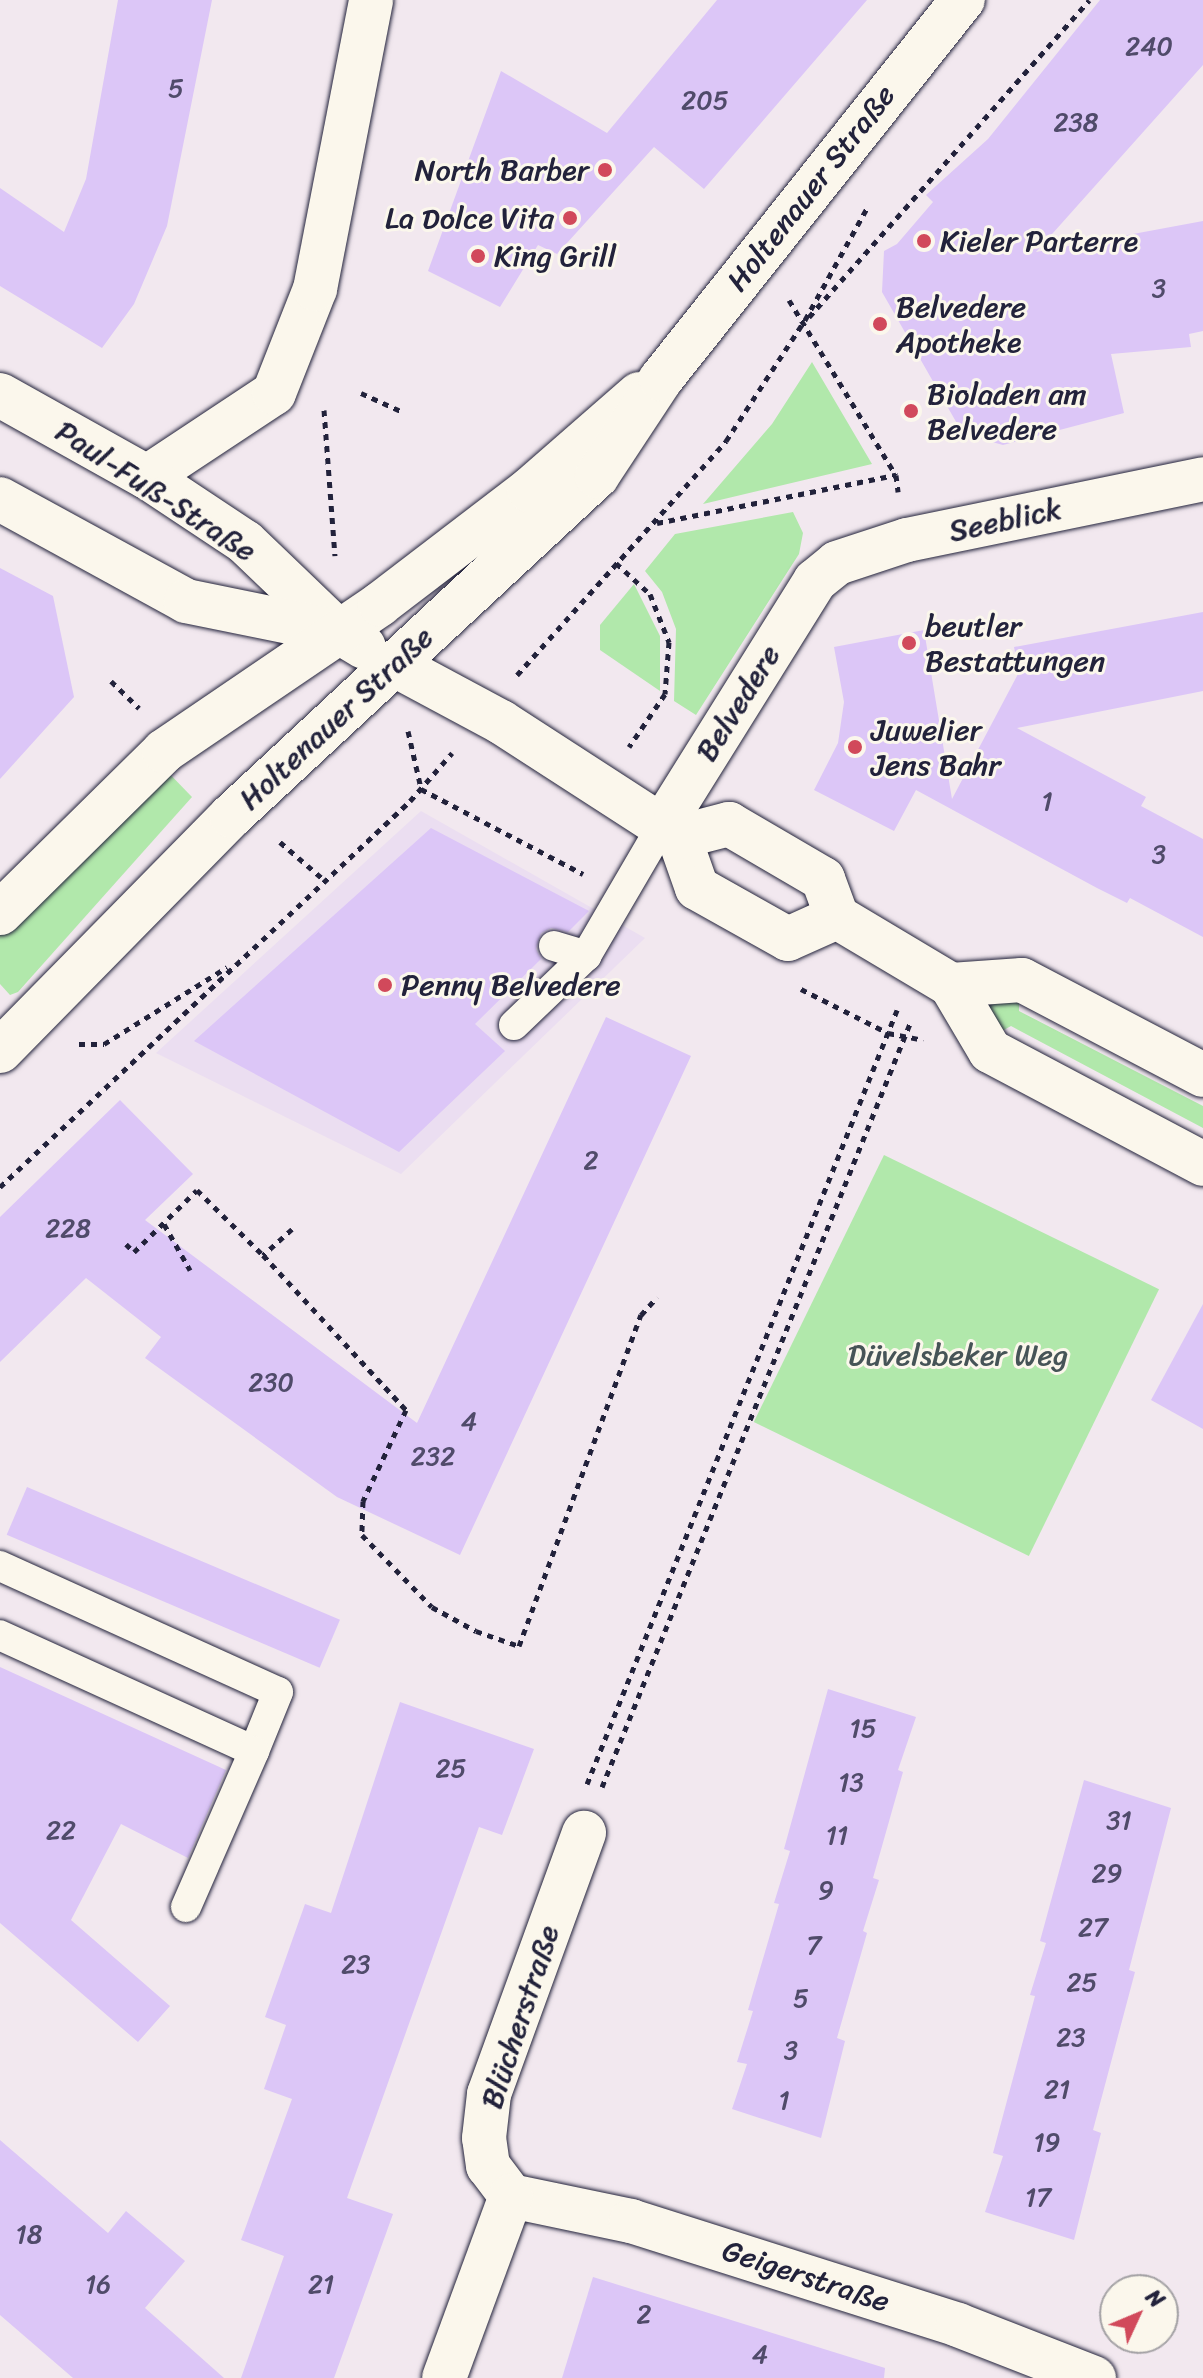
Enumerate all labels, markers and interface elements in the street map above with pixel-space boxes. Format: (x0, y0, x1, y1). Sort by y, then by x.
house number: 240 (1125, 31, 1173, 63)
house number: 5 (168, 73, 184, 105)
street label: Holtenauer Straße (719, 78, 903, 298)
house number: 205 (681, 85, 729, 117)
house number: 238 (1054, 107, 1098, 139)
place label: North Barber (414, 152, 589, 188)
marker: North Barber (596, 161, 614, 179)
place label: La Dolce Vita (383, 200, 554, 236)
marker: La Dolce Vita (561, 209, 579, 227)
place label: Kieler Parterre (940, 223, 1138, 259)
marker: Kieler Parterre (915, 232, 933, 250)
place label: King Grill (494, 238, 616, 274)
marker: King Grill (469, 247, 487, 265)
house number: 3 (1152, 273, 1166, 305)
place label: Belvedere Apotheke (896, 289, 1026, 360)
marker: Belvedere Apotheke (871, 315, 889, 333)
place label: Bioladen am Belvedere (927, 376, 1086, 446)
marker: Bioladen am Belvedere (902, 402, 920, 420)
street label: Paul-Fuß-Straße (49, 413, 263, 569)
street label: Seeblick (946, 491, 1064, 549)
place label: beutler Bestattungen (925, 608, 1105, 678)
street label: Holtenauer Straße (232, 619, 440, 817)
marker: beutler Bestattungen (900, 634, 918, 652)
street label: Belvedere (688, 638, 788, 768)
place label: Juwelier Jens Bahr (871, 712, 1000, 782)
marker: Juwelier Jens Bahr (846, 738, 864, 756)
house number: 1 (1041, 786, 1053, 818)
house number: 3 (1152, 839, 1166, 871)
place label: Penny Belvedere (401, 967, 620, 1003)
marker: Penny Belvedere (376, 976, 394, 994)
house number: 2 (583, 1145, 599, 1177)
house number: 228 (45, 1213, 91, 1245)
park label: Düvelsbeker Weg (848, 1337, 1068, 1373)
house number: 230 (248, 1367, 294, 1399)
house number: 4 (461, 1406, 477, 1438)
house number: 232 (411, 1441, 455, 1473)
house number: 15 (849, 1713, 877, 1745)
house number: 25 (436, 1753, 466, 1785)
house number: 13 (838, 1767, 864, 1799)
house number: 31 (1106, 1805, 1132, 1837)
house number: 22 (46, 1815, 76, 1847)
house number: 11 (826, 1820, 848, 1852)
house number: 29 (1092, 1858, 1122, 1890)
house number: 9 (818, 1875, 834, 1907)
house number: 27 (1078, 1912, 1108, 1944)
street label: Blücherstraße (473, 1921, 567, 2113)
house number: 7 (807, 1930, 821, 1962)
house number: 23 (341, 1949, 371, 1981)
house number: 25 (1067, 1967, 1097, 1999)
house number: 5 (793, 1983, 809, 2015)
house number: 23 (1056, 2022, 1086, 2054)
house number: 3 (784, 2035, 798, 2067)
house number: 21 (1044, 2074, 1070, 2106)
house number: 1 (778, 2085, 790, 2117)
house number: 19 (1033, 2127, 1061, 2159)
house number: 17 (1025, 2182, 1051, 2214)
house number: 18 (16, 2219, 42, 2251)
street label: Geigerstraße (718, 2232, 894, 2320)
house number: 16 (85, 2269, 111, 2301)
house number: 21 (308, 2269, 334, 2301)
north arrow (1099, 2274, 1179, 2354)
text: N (1136, 2279, 1175, 2317)
house number: 2 (636, 2299, 652, 2331)
house number: 4 (752, 2339, 768, 2371)

